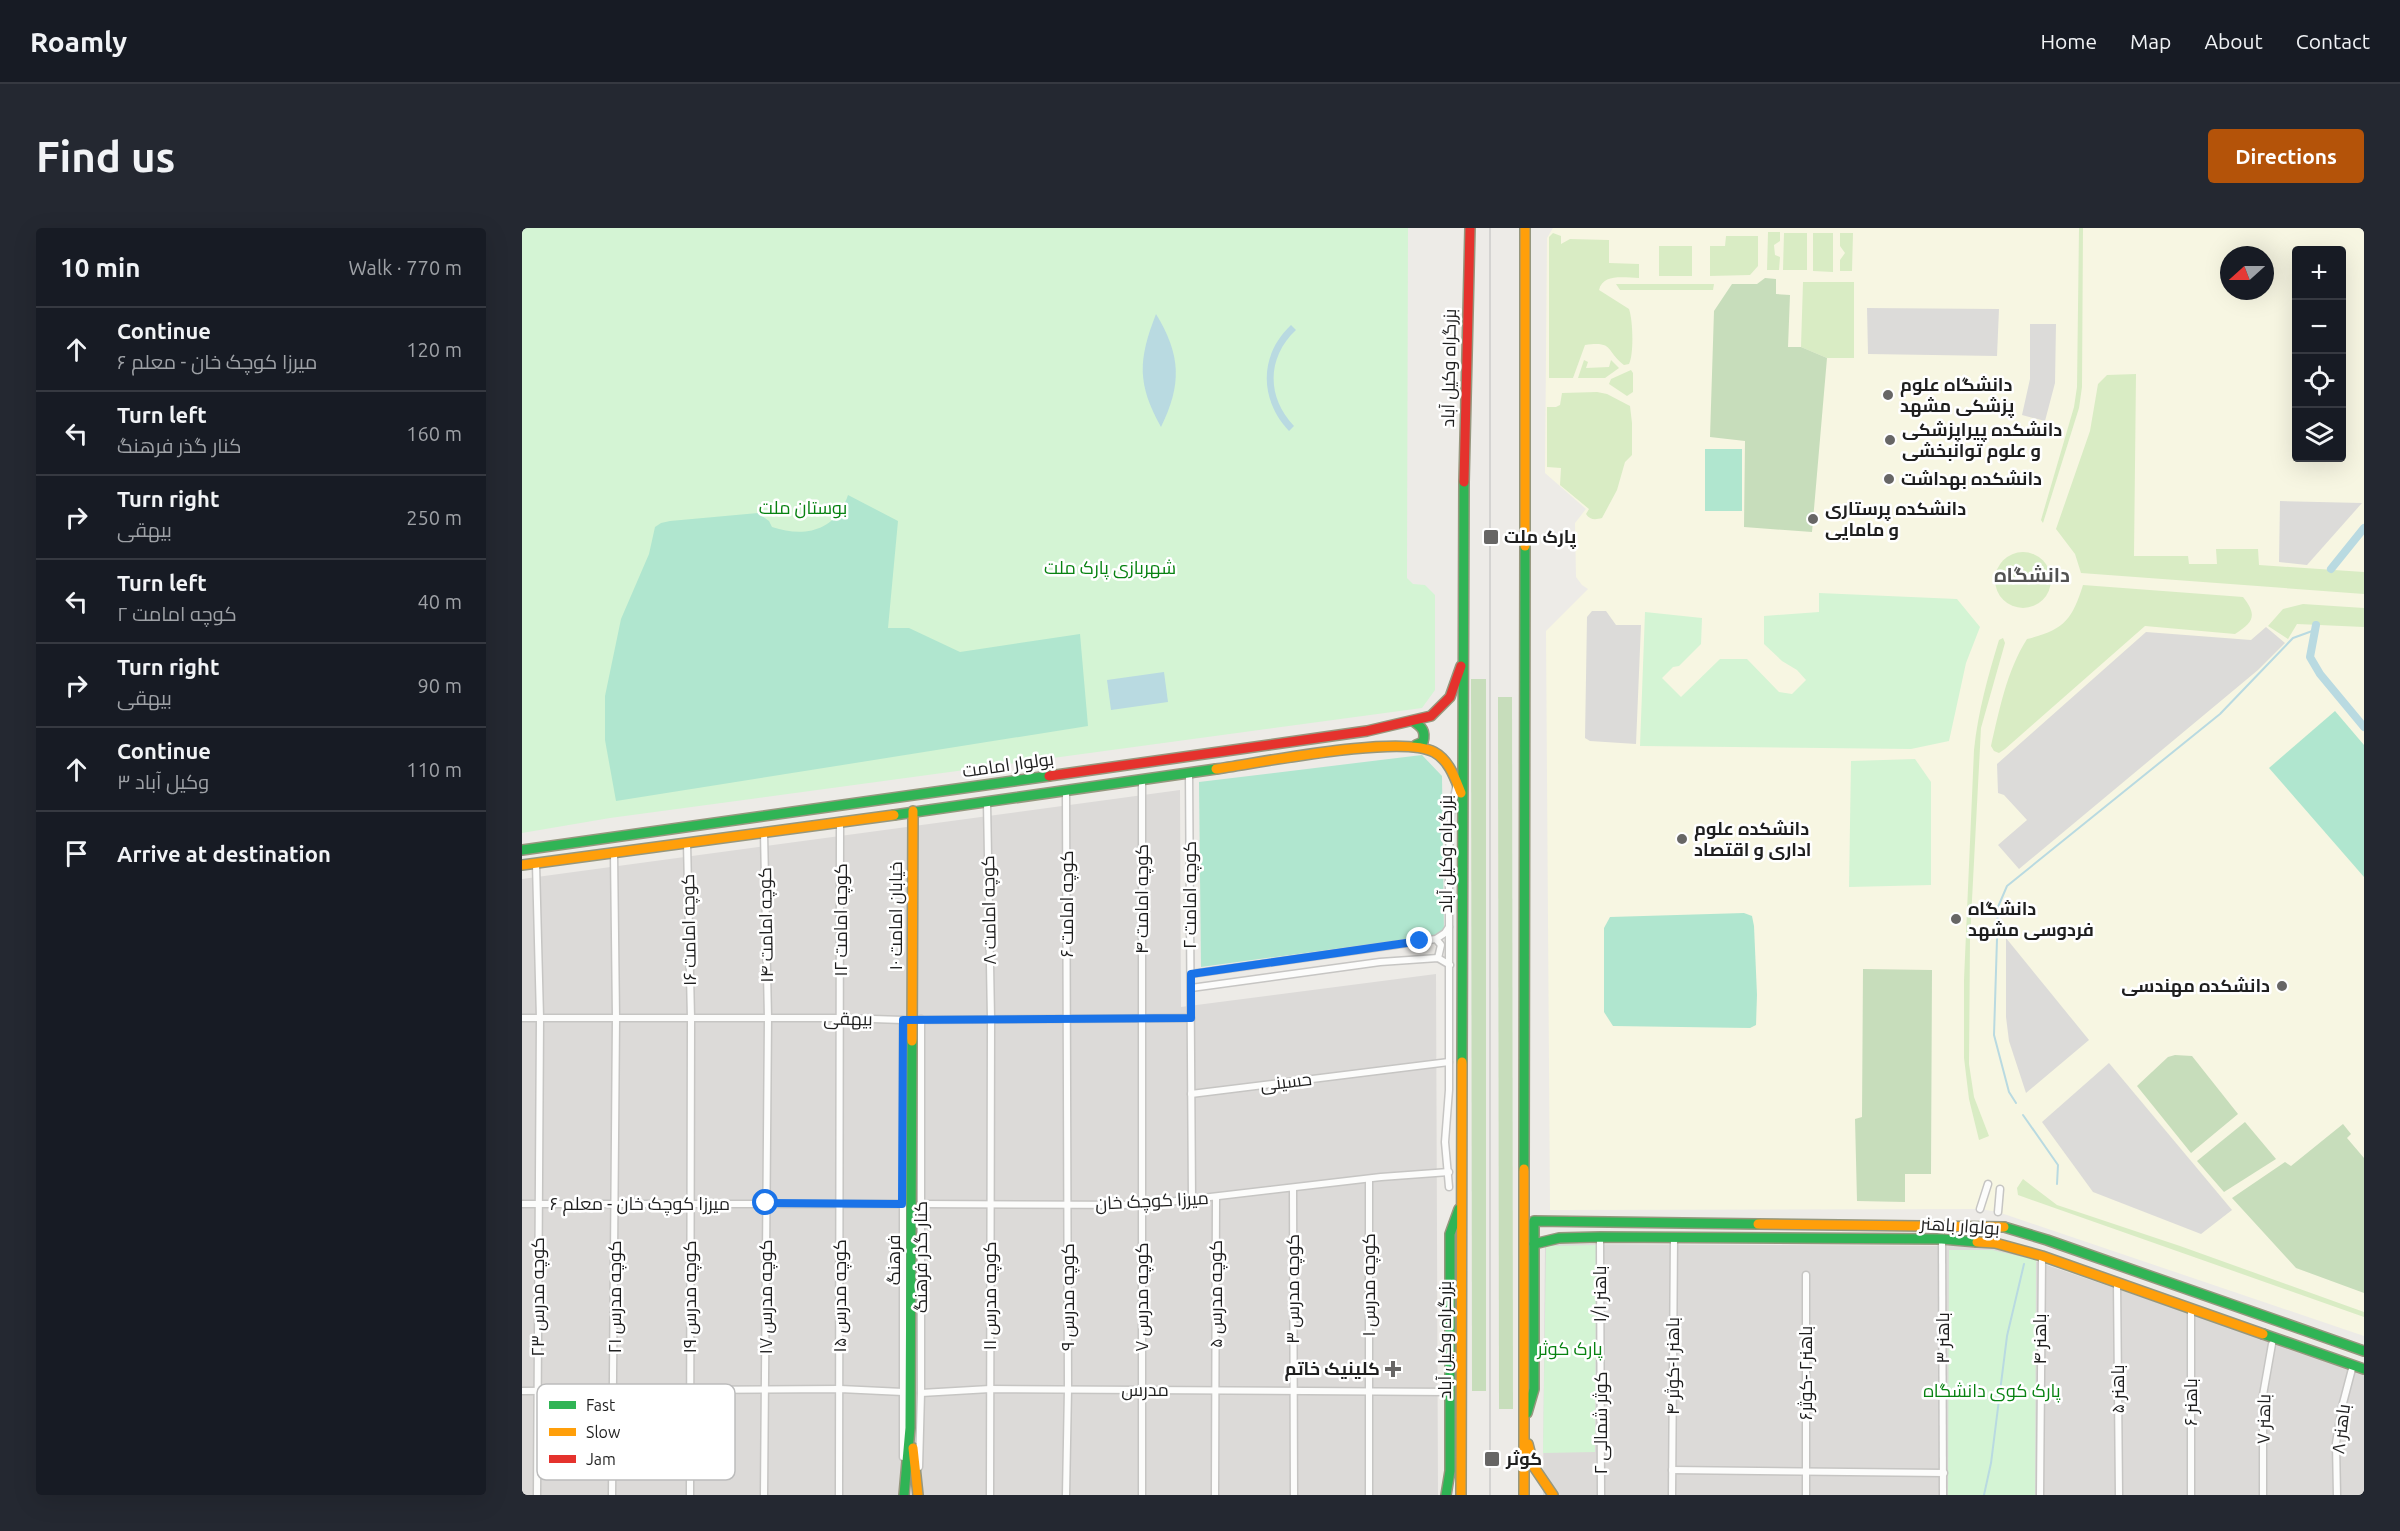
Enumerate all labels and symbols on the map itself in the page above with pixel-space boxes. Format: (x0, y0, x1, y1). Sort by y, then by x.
north arrow (2220, 246, 2274, 300)
street label: بزرگراه وکیل آباد (1437, 308, 1461, 428)
place label: دانشگاه علوم پزشکی مشهد (1900, 374, 2015, 418)
marker: دانشگاه علوم پزشکی مشهد (1881, 388, 1895, 402)
place label: دانشکده پیراپزشکی و علوم توانبخشی (1902, 419, 2062, 463)
marker: دانشکده پیراپزشکی و علوم توانبخشی (1883, 433, 1897, 447)
place label: دانشکده بهداشت (1901, 468, 2042, 490)
marker: دانشکده بهداشت (1882, 472, 1896, 486)
park label: بوستان ملت (759, 497, 847, 519)
place label: دانشکده پرستاری و مامایی (1825, 498, 1966, 541)
marker: دانشکده پرستاری و مامایی (1806, 512, 1820, 526)
place label: پارک ملت (1504, 526, 1577, 549)
marker: پارک ملت (1482, 528, 1500, 546)
park label: شهربازی پارک ملت (1044, 557, 1176, 580)
district label: دانشگاه (1994, 563, 2070, 586)
street label: بولوار امامت (961, 748, 1055, 782)
street label: بزرگراه وکیل آباد (1435, 795, 1457, 913)
place label: دانشکده علوم اداری و اقتصاد (1694, 818, 1812, 861)
marker: دانشکده علوم اداری و اقتصاد (1675, 832, 1689, 846)
street label: کوچه امامت ۲ (1179, 841, 1202, 949)
street label: کوچه امامت ۴ (1131, 844, 1154, 954)
street label: کوچه امامت ۶ (1056, 851, 1079, 957)
street label: کوچه امامت ۸ (977, 855, 1002, 965)
street label: خیابان امامت ۱۰ (885, 862, 907, 970)
street label: کوچه امامت ۱۲ (830, 863, 853, 977)
street label: کوچه امامت ۱۴ (754, 867, 779, 983)
street label: کوچه امامت ۱۶ (677, 874, 702, 986)
place label: دانشگاه فردوسی مشهد (1968, 898, 2094, 941)
marker: دانشگاه فردوسی مشهد (1949, 912, 1963, 926)
route end (1406, 927, 1432, 953)
place label: دانشکده مهندسی (2121, 975, 2270, 997)
marker: دانشکده مهندسی (2275, 979, 2289, 993)
street label: بیهقی (823, 1008, 873, 1030)
street label: حسینی (1259, 1068, 1313, 1096)
street label: میرزا کوچک خان (1095, 1187, 1209, 1216)
route start (752, 1189, 778, 1215)
street label: میرزا کوچک خان - معلم ۶ (550, 1193, 730, 1216)
street label: کنار گذر فرهنگ (910, 1201, 932, 1313)
street label: بولوار باهنر (1919, 1212, 2000, 1240)
street label: کوچه مدرس ۱ (1358, 1233, 1381, 1337)
street label: کوچه مدرس ۳ (1282, 1234, 1305, 1344)
street label: فرهنگ (883, 1235, 905, 1285)
street label: کوچه مدرس ۲۳ (527, 1237, 550, 1357)
street label: کوچه مدرس ۱۵ (829, 1239, 852, 1353)
street label: کوچه مدرس ۲۱ (604, 1240, 627, 1354)
street label: کوچه مدرس ۱۷ (755, 1240, 778, 1354)
street label: کوچه مدرس ۵ (1205, 1240, 1228, 1348)
street label: کوچه مدرس ۱۹ (679, 1241, 702, 1353)
street label: کوچه مدرس ۱۱ (979, 1241, 1002, 1351)
street label: کوچه مدرس ۷ (1131, 1242, 1154, 1352)
street label: کوچه مدرس ۹ (1057, 1243, 1080, 1351)
street label: باهنر ۱/۱ (1589, 1265, 1611, 1323)
street label: بزرگراه وکیل آباد (1434, 1281, 1456, 1399)
street label: باهنر ۳ (1932, 1312, 1954, 1364)
street label: باهنر ۴ (2029, 1313, 2051, 1365)
street label: باهنر ۱-کوثر ۴ (1662, 1317, 1684, 1415)
street label: باهنر۲ -کوثر۶ (1795, 1326, 1817, 1420)
park label: پارک کوثر (1537, 1338, 1603, 1361)
place label: کلینیک خاتم (1284, 1358, 1380, 1381)
marker: کلینیک خاتم (1384, 1360, 1402, 1378)
street label: باهنر ۵ (2107, 1364, 2129, 1414)
street label: کوثر شمالی ۲ (1590, 1372, 1612, 1474)
street label: باهنر ۶ (2180, 1378, 2202, 1426)
street label: مدرس (1121, 1379, 1169, 1401)
park label: پارک کوی دانشگاه (1923, 1380, 2061, 1403)
legend (537, 1384, 735, 1480)
street label: باهنر ۷ (2253, 1394, 2275, 1444)
text: Fast (586, 1396, 616, 1414)
street label: باهنر ۸ (2327, 1403, 2355, 1455)
text: Slow (586, 1423, 621, 1441)
place label: کوثر (1505, 1448, 1542, 1470)
text: Jam (586, 1450, 616, 1468)
marker: کوثر (1483, 1450, 1501, 1468)

